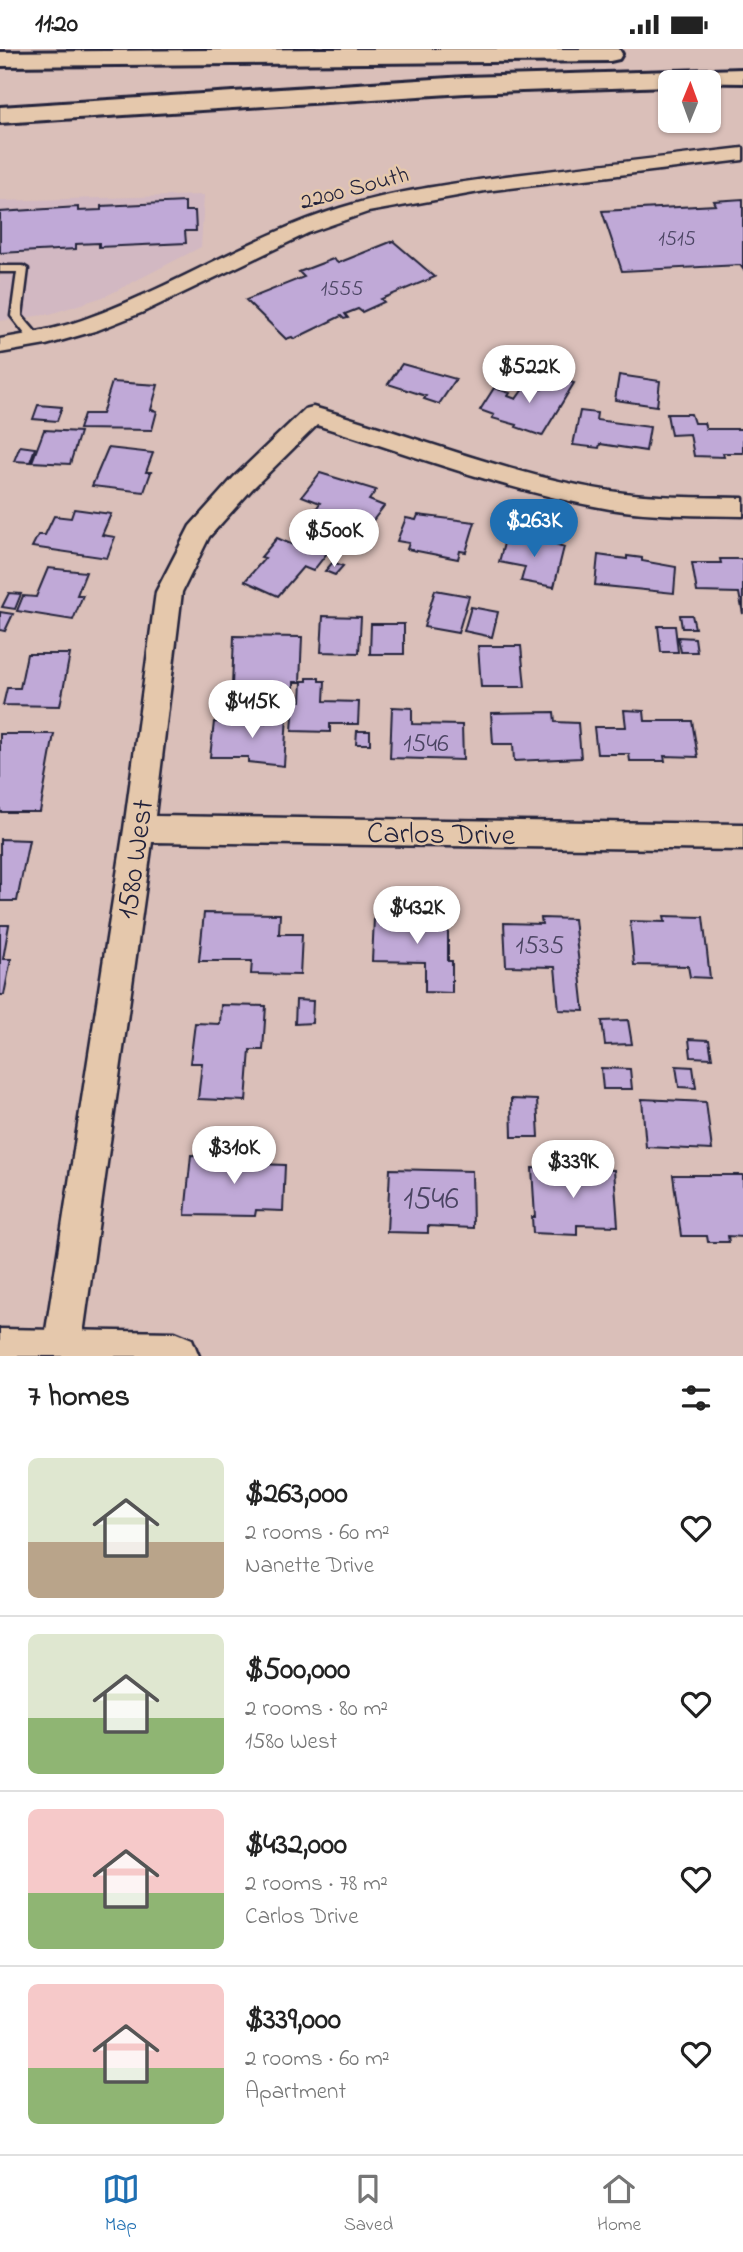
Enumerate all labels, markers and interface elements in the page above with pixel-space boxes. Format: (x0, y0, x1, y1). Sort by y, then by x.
text: 11:20 (35, 6, 78, 44)
north arrow (658, 70, 721, 133)
map controls (658, 70, 721, 133)
street label: 2200 South (296, 158, 413, 221)
house number: 1515 (658, 225, 696, 255)
house number: 1555 (321, 275, 363, 305)
pin: $522K (480, 345, 578, 405)
text: $522K (498, 351, 560, 384)
pin: $263K (485, 499, 583, 559)
text: $263K (506, 505, 562, 538)
pin: $500K (285, 510, 383, 569)
text: $500K (305, 515, 363, 548)
pin: $415K (203, 681, 301, 740)
text: $415K (224, 686, 280, 719)
house number: 1546 (403, 726, 449, 764)
street label: 1580 West (107, 797, 167, 922)
street label: Carlos Drive (367, 813, 516, 859)
pin: $432K (368, 887, 466, 946)
text: $432K (389, 892, 445, 925)
house number: 1535 (516, 928, 564, 966)
pin: $310K (185, 1127, 283, 1186)
text: $310K (208, 1132, 260, 1165)
pin: $339K (524, 1141, 622, 1200)
text: $339K (548, 1146, 599, 1179)
house number: 1546 (403, 1177, 459, 1224)
text: 7 homes (28, 1376, 130, 1420)
icon: filters (677, 1379, 715, 1417)
text: $263,000 (245, 1473, 348, 1517)
icon: home (84, 1486, 168, 1570)
icon: heart (677, 1509, 715, 1547)
text: 2 rooms · 60 m² (245, 1517, 390, 1550)
text: Nanette Drive (245, 1550, 374, 1583)
text: $500,000 (245, 1649, 350, 1693)
icon: home (84, 1662, 168, 1746)
icon: heart (677, 1685, 715, 1723)
text: 2 rooms · 80 m² (245, 1693, 388, 1726)
text: 1580 West (245, 1726, 337, 1759)
text: $432,000 (245, 1824, 347, 1868)
icon: home (84, 1837, 168, 1921)
icon: heart (677, 1860, 715, 1898)
text: 2 rooms · 78 m² (245, 1868, 388, 1901)
text: Carlos Drive (245, 1901, 358, 1934)
text: $339,000 (245, 1999, 341, 2043)
icon: home (84, 2012, 168, 2096)
icon: heart (677, 2035, 715, 2073)
text: 2 rooms · 60 m² (245, 2043, 390, 2076)
text: Apartment (245, 2076, 346, 2109)
tab: Map (102, 2170, 140, 2239)
tab: Saved (344, 2170, 393, 2239)
tab: Home (597, 2170, 641, 2239)

